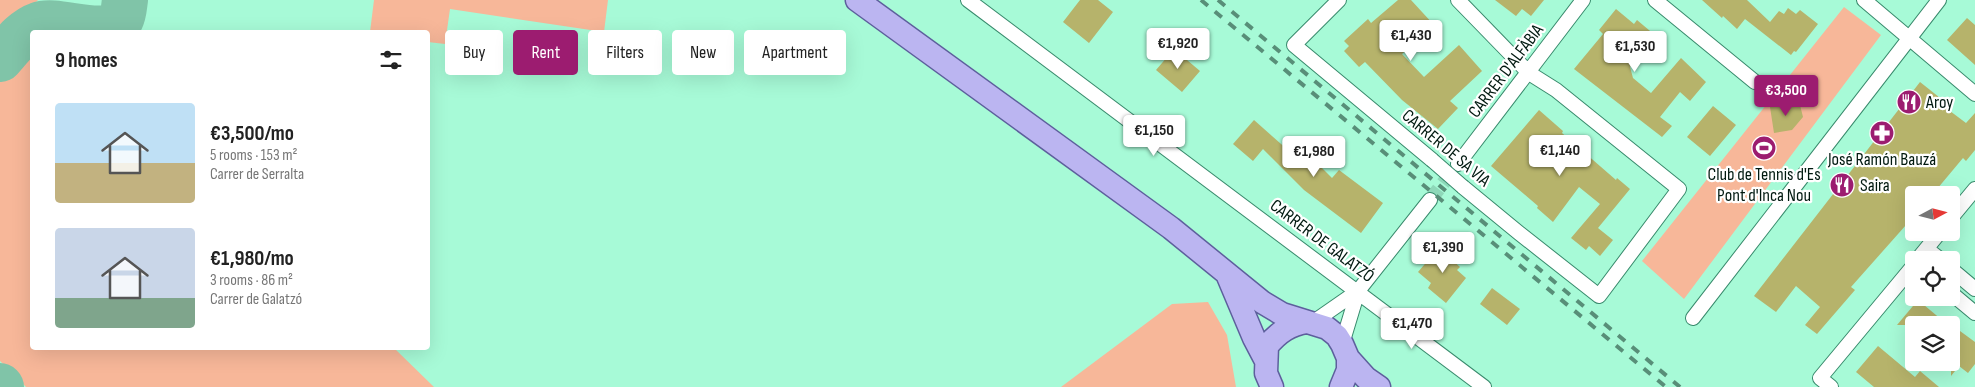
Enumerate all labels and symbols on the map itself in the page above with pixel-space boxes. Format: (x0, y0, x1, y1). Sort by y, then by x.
pin: €1,430 (1370, 20, 1452, 62)
street label: CARRER D'ALFÀBIA (1464, 20, 1548, 122)
pin: €1,920 (1137, 28, 1219, 70)
pin: €1,530 (1594, 30, 1676, 73)
pin: €3,500 (1745, 74, 1827, 117)
restaurant icon: Aroy (1896, 89, 1922, 115)
place label: Aroy (1925, 92, 1953, 113)
street label: CARRER DE SA VIA (1398, 105, 1495, 191)
pin: €1,150 (1113, 114, 1195, 157)
pharmacy icon: José Ramón Bauzá (1869, 120, 1895, 146)
pin: €1,140 (1519, 134, 1601, 177)
sports icon: Club de Tennis d'Es Pont d'Inca Nou (1751, 135, 1777, 161)
pin: €1,980 (1273, 136, 1355, 178)
place label: José Ramón Bauzá (1827, 149, 1936, 170)
place label: Club de Tennis d'Es Pont d'Inca Nou (1707, 164, 1821, 206)
restaurant icon: Saira (1829, 172, 1855, 198)
place label: Saira (1860, 175, 1890, 196)
north arrow (1905, 186, 1960, 241)
street label: CARRER DE GALATZÓ (1266, 195, 1378, 287)
pin: €1,390 (1402, 232, 1484, 274)
pin: €1,470 (1371, 308, 1453, 350)

